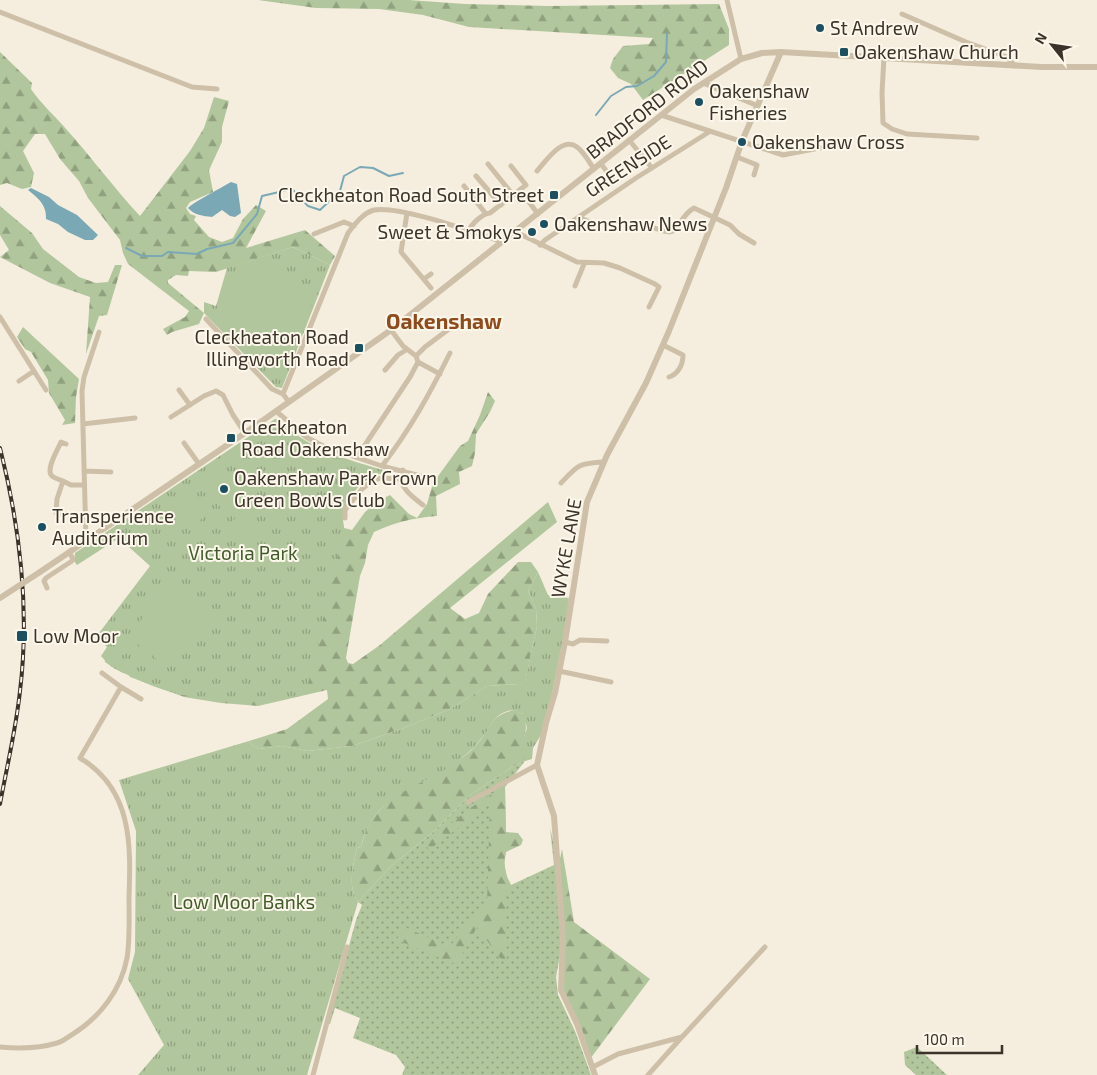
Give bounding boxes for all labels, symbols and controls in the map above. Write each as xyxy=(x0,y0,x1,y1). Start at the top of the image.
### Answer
place label: St Andrew xyxy=(830,16,919,39)
north arrow xyxy=(1027,20,1077,70)
marker: St Andrew xyxy=(814,22,826,34)
text: N xyxy=(1030,30,1050,47)
place label: Oakenshaw Church xyxy=(854,40,1019,63)
marker: Oakenshaw Church xyxy=(838,46,850,58)
street label: BRADFORD ROAD xyxy=(581,54,712,163)
place label: Oakenshaw Fisheries xyxy=(709,79,810,124)
marker: Oakenshaw Fisheries xyxy=(693,96,705,108)
street label: GREENSIDE xyxy=(581,129,675,202)
place label: Oakenshaw Cross xyxy=(752,130,905,153)
marker: Oakenshaw Cross xyxy=(736,136,748,148)
place label: Cleckheaton Road South Street xyxy=(278,183,544,206)
marker: Cleckheaton Road South Street xyxy=(548,189,560,201)
place label: Oakenshaw News xyxy=(554,212,707,235)
marker: Oakenshaw News xyxy=(538,218,550,230)
place label: Sweet & Smokys xyxy=(378,220,522,243)
marker: Sweet & Smokys xyxy=(526,226,538,238)
district label: Oakenshaw xyxy=(386,308,502,333)
place label: Cleckheaton Road Illingworth Road xyxy=(195,325,349,370)
marker: Cleckheaton Road Illingworth Road xyxy=(353,342,365,354)
place label: Cleckheaton Road Oakenshaw xyxy=(241,415,390,460)
marker: Cleckheaton Road Oakenshaw xyxy=(225,432,237,444)
place label: Oakenshaw Park Crown Green Bowls Club xyxy=(234,466,437,511)
marker: Oakenshaw Park Crown Green Bowls Club xyxy=(218,483,230,495)
street label: WYKE LANE xyxy=(545,496,586,599)
place label: Transperience Auditorium xyxy=(52,504,174,549)
marker: Transperience Auditorium xyxy=(36,521,48,533)
park label: Victoria Park xyxy=(188,541,298,564)
place label: Low Moor xyxy=(33,624,119,647)
marker: Low Moor xyxy=(15,629,29,643)
park label: Low Moor Banks xyxy=(173,890,315,913)
scale bar xyxy=(917,1022,1002,1054)
text: 100 m xyxy=(924,1030,965,1048)

